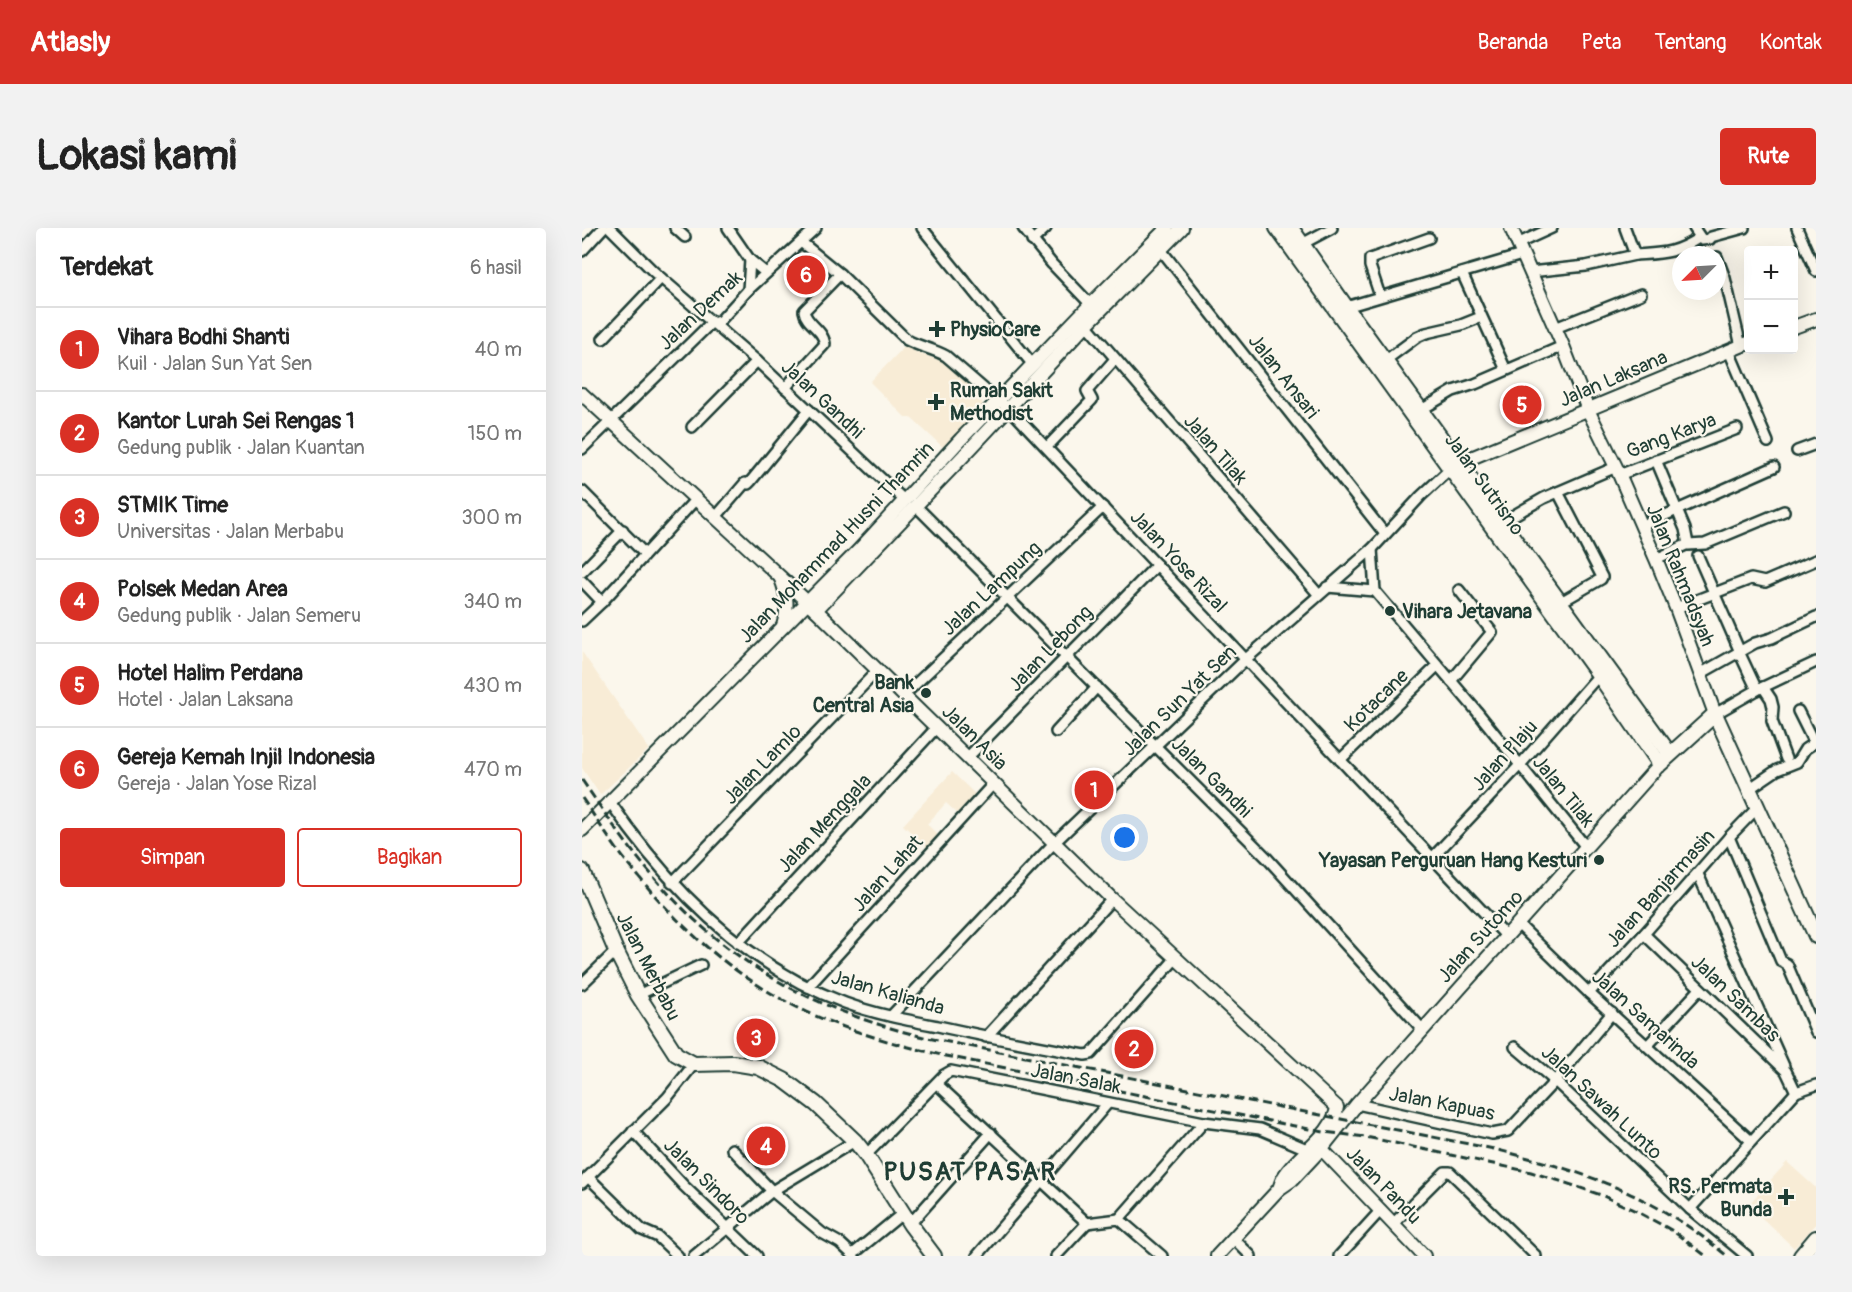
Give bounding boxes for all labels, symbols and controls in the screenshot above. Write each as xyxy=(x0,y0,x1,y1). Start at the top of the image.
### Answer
text: Atlasly xyxy=(30,25,110,60)
text: Beranda xyxy=(1478,29,1548,56)
text: Peta xyxy=(1581,29,1622,56)
text: Tentang xyxy=(1655,29,1727,56)
text: Kontak xyxy=(1760,29,1822,56)
button: Rute xyxy=(1720,128,1816,185)
text: Lokasi kami xyxy=(36,130,236,182)
north arrow xyxy=(1672,246,1726,300)
map controls xyxy=(1744,246,1798,354)
button: + xyxy=(1744,246,1798,300)
text: Terdekat xyxy=(60,251,153,283)
pin: 6 xyxy=(786,252,826,298)
text: 6 hasil xyxy=(470,255,522,280)
street label: Jalan Demak xyxy=(653,265,748,356)
button: − xyxy=(1744,300,1798,354)
place label: PhysioCare xyxy=(950,317,1042,342)
marker: PhysioCare xyxy=(928,320,946,338)
text: Vihara Bodhi Shanti xyxy=(117,323,290,351)
street label: Jalan Ansari xyxy=(1243,329,1324,424)
text: 1 xyxy=(76,337,83,362)
text: 40 m xyxy=(475,337,522,362)
street label: Jalan Laksana xyxy=(1555,344,1671,412)
text: Kuil · Jalan Sun Yat Sen xyxy=(117,351,312,376)
street label: Jalan Gandhi xyxy=(776,355,869,444)
place label: Rumah Sakit Methodist xyxy=(950,378,1054,426)
pin: 5 xyxy=(1502,382,1542,428)
marker: Rumah Sakit Methodist xyxy=(927,393,945,411)
text: Kantor Lurah Sei Rengas 1 xyxy=(117,407,355,435)
street label: Gang Karya xyxy=(1623,407,1720,464)
street label: Jalan Tilak xyxy=(1178,409,1253,490)
text: 2 xyxy=(74,421,85,446)
text: 150 m xyxy=(468,421,522,446)
street label: Jalan Sutrisno xyxy=(1439,428,1530,540)
text: Gedung publik · Jalan Kuantan xyxy=(117,435,365,460)
street label: Jalan Mohammad Husni Thamrin xyxy=(733,436,939,649)
text: STMIK Time xyxy=(117,491,228,519)
street label: Jalan Rahmadsyah xyxy=(1641,500,1720,650)
text: 3 xyxy=(74,505,85,530)
text: 300 m xyxy=(461,505,522,530)
street label: Jalan Yose Rizal xyxy=(1125,505,1233,618)
text: Universitas · Jalan Merbabu xyxy=(117,519,344,544)
street label: Jalan Lampung xyxy=(936,536,1046,641)
text: Polsek Medan Area xyxy=(117,575,288,603)
text: 4 xyxy=(74,589,85,614)
text: 340 m xyxy=(463,589,522,614)
place label: Vihara Jetavana xyxy=(1402,599,1532,624)
street label: Jalan Lebong xyxy=(1003,600,1098,697)
text: Gedung publik · Jalan Semeru xyxy=(117,603,361,628)
marker: Vihara Jetavana xyxy=(1383,604,1397,618)
street label: Jalan Sun Yat Sen xyxy=(1117,639,1242,761)
text: Hotel Halim Perdana xyxy=(117,659,303,687)
street label: Kotacane xyxy=(1339,663,1414,737)
place label: Bank Central Asia xyxy=(813,670,915,718)
text: 5 xyxy=(74,673,85,698)
text: 430 m xyxy=(463,673,522,698)
marker: Bank Central Asia xyxy=(919,686,933,700)
text: Hotel · Jalan Laksana xyxy=(117,687,293,712)
street label: Jalan Asia xyxy=(937,699,1013,775)
street label: Jalan Plaju xyxy=(1466,715,1543,796)
street label: Jalan Lamlo xyxy=(718,719,807,810)
street label: Jalan Gandhi xyxy=(1166,732,1257,823)
text: Gereja Kemah Injil Indonesia xyxy=(117,743,375,771)
street label: Jalan Tilak xyxy=(1527,750,1601,833)
text: 6 xyxy=(74,757,85,782)
text: 470 m xyxy=(464,757,522,782)
street label: Jalan Menggala xyxy=(772,768,877,878)
pin: 1 xyxy=(1074,768,1114,812)
text: Gereja · Jalan Yose Rizal xyxy=(117,771,317,796)
your location xyxy=(1110,823,1139,852)
street label: Jalan Banjarmasin xyxy=(1601,824,1720,953)
button: Simpan xyxy=(60,828,285,887)
button: Bagikan xyxy=(297,828,522,887)
street label: Jalan Lahat xyxy=(846,829,929,917)
place label: Yayasan Perguruan Hang Kesturi xyxy=(1318,848,1587,873)
marker: Yayasan Perguruan Hang Kesturi xyxy=(1592,853,1606,867)
street label: Jalan Sutomo xyxy=(1432,885,1529,988)
street label: Jalan Merbabu xyxy=(611,908,687,1025)
street label: Jalan Sambas xyxy=(1686,950,1786,1047)
street label: Jalan Kalianda xyxy=(828,964,947,1021)
street label: Jalan Samarinda xyxy=(1586,964,1705,1074)
pin: 3 xyxy=(736,1016,776,1060)
pin: 2 xyxy=(1114,1026,1154,1072)
street label: Jalan Sawah Lunto xyxy=(1536,1040,1668,1165)
street label: Jalan Salak xyxy=(1029,1058,1124,1100)
street label: Jalan Kapuas xyxy=(1387,1081,1497,1126)
pin: 4 xyxy=(746,1124,786,1168)
street label: Jalan Sindoro xyxy=(658,1133,755,1230)
street label: Jalan Pandu xyxy=(1341,1141,1427,1229)
district label: PUSAT PASAR xyxy=(883,1156,1057,1188)
place label: RS. Permata Bunda xyxy=(1668,1174,1772,1222)
marker: RS. Permata Bunda xyxy=(1777,1188,1795,1206)

